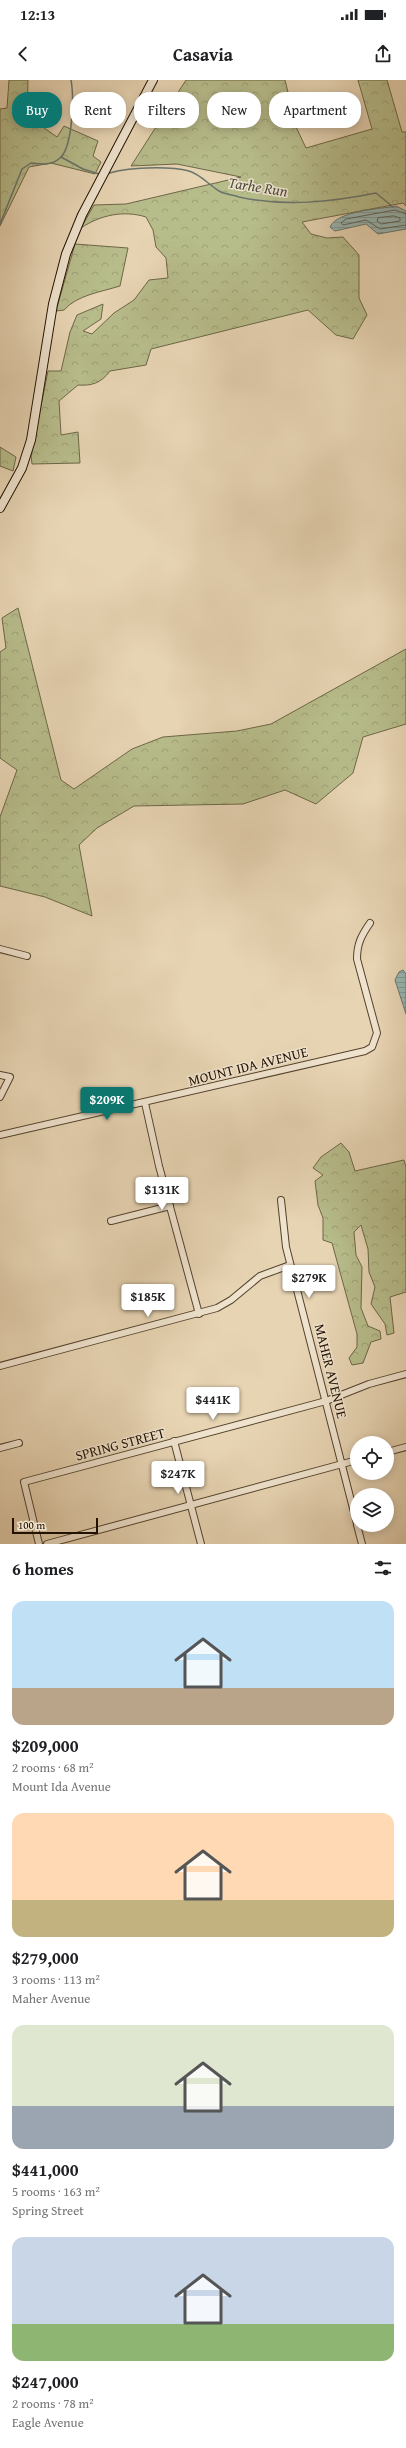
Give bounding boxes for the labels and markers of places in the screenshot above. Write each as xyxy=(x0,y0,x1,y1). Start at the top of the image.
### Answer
pin: $209K xyxy=(79,1087,135,1121)
pin: $131K xyxy=(134,1177,190,1211)
pin: $279K xyxy=(281,1265,337,1299)
pin: $185K xyxy=(120,1284,176,1318)
pin: $441K xyxy=(185,1387,241,1421)
pin: $247K xyxy=(150,1461,206,1495)

